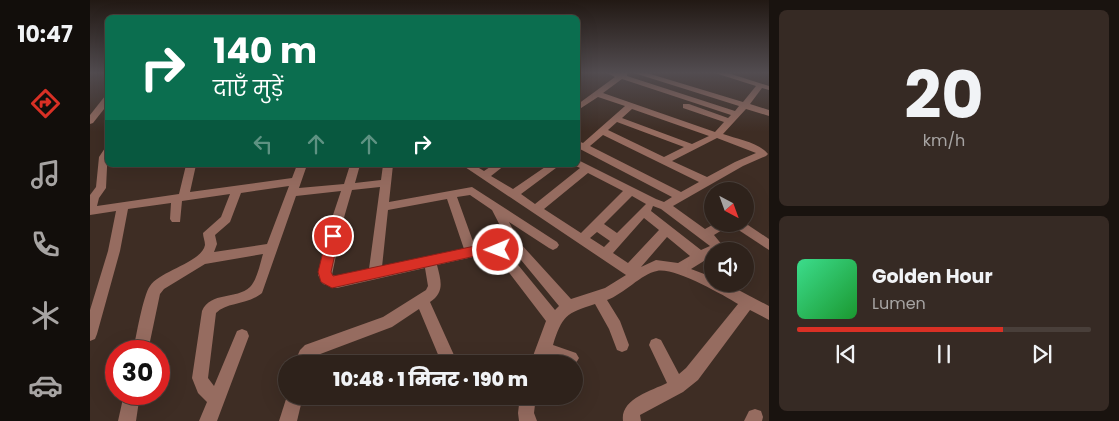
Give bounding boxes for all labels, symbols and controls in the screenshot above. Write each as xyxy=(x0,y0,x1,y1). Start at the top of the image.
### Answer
text: 10:47 xyxy=(17,19,73,50)
text: 140 m xyxy=(213,26,317,75)
icon: right xyxy=(130,35,195,100)
text: 20 xyxy=(904,50,984,141)
text: दाएँ मुड़ें xyxy=(213,73,283,104)
icon: directions xyxy=(28,86,63,121)
text: km/h xyxy=(923,129,965,152)
icon: left xyxy=(249,130,277,158)
icon: ahead xyxy=(302,130,330,158)
icon: ahead xyxy=(355,130,383,158)
icon: right xyxy=(408,130,436,158)
icon: music xyxy=(28,157,63,192)
north arrow xyxy=(704,182,754,232)
map controls xyxy=(704,182,754,292)
pin xyxy=(312,215,354,257)
icon: arrive xyxy=(319,222,347,250)
position arrow xyxy=(471,223,523,275)
icon: phone xyxy=(28,227,63,262)
button: sound xyxy=(704,242,754,292)
text: Golden Hour xyxy=(872,263,993,290)
text: Lumen xyxy=(872,292,926,315)
icon: climate xyxy=(28,298,63,333)
speed limit sign: 30 xyxy=(105,340,170,405)
icon: previous xyxy=(832,340,860,368)
icon: pause xyxy=(930,340,958,368)
icon: next xyxy=(1028,340,1056,368)
text: 10:48 · 1 मिनट · 190 m xyxy=(333,366,528,393)
icon: car xyxy=(28,368,63,403)

